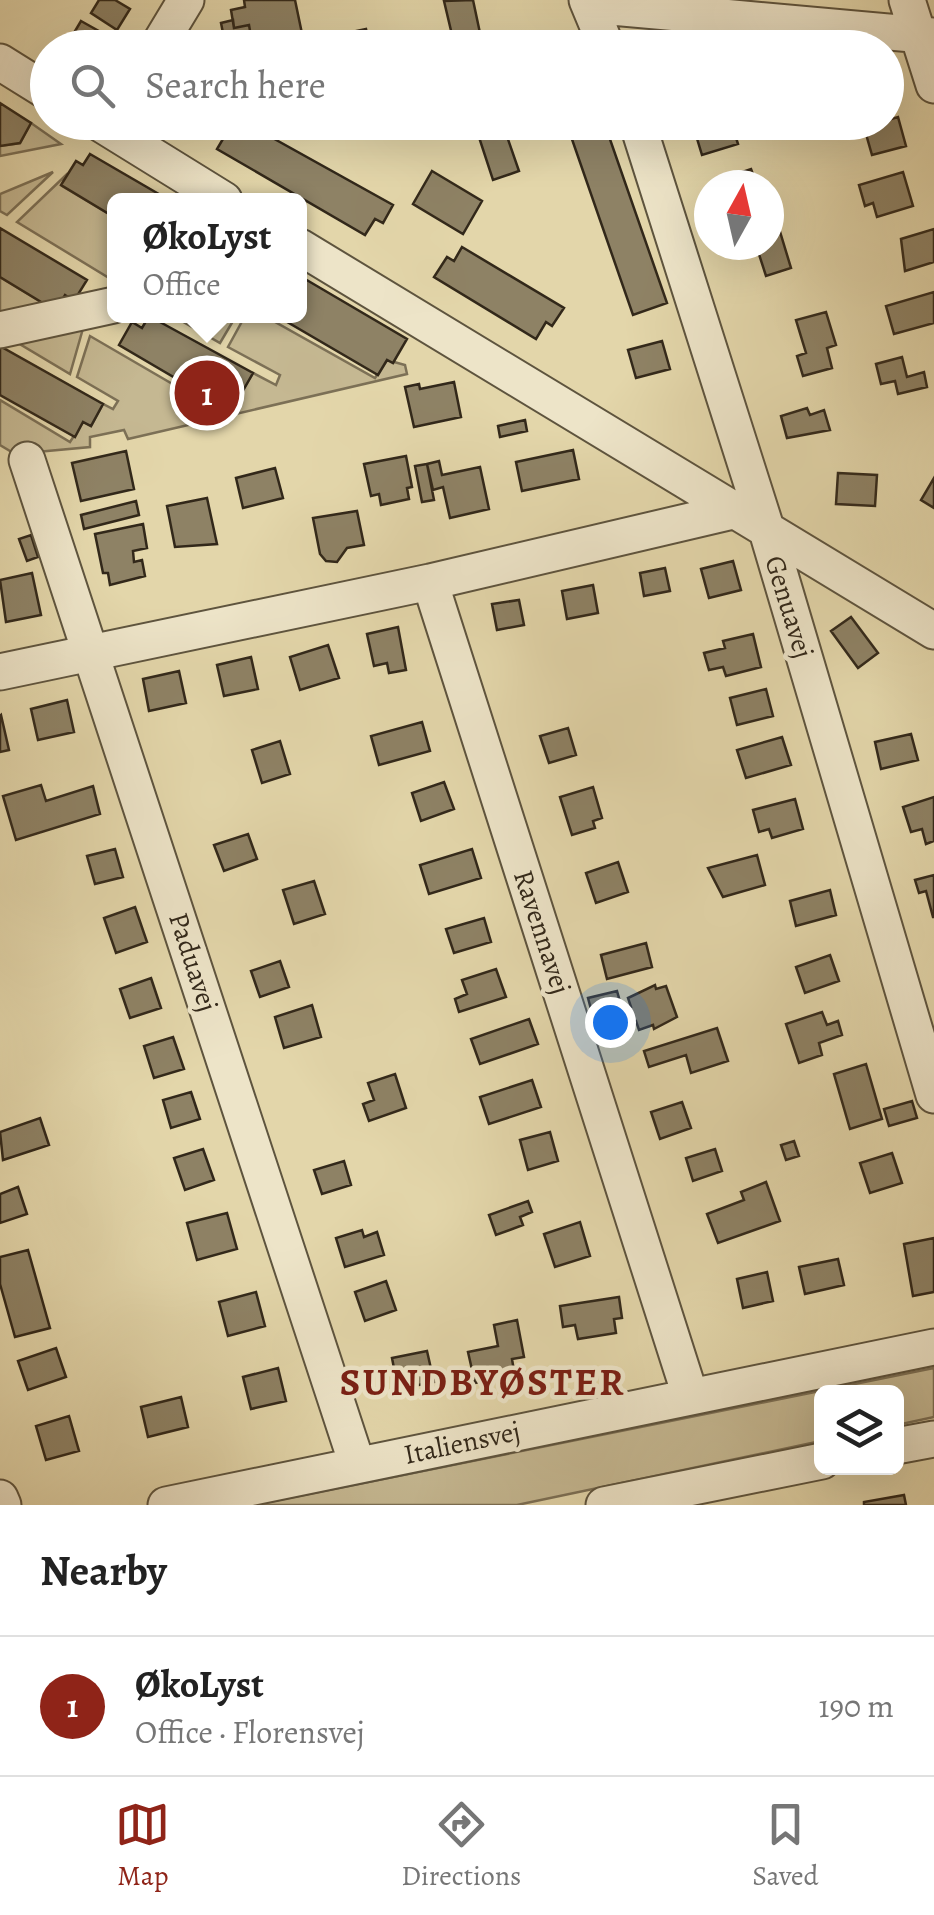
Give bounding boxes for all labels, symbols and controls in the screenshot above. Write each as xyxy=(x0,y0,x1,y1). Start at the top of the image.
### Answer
search box xyxy=(30,30,904,140)
icon: search xyxy=(65,58,120,113)
text: Search here xyxy=(145,59,326,111)
north arrow xyxy=(694,170,784,260)
popup xyxy=(107,193,307,323)
text: ØkoLyst xyxy=(143,210,271,262)
text: Office xyxy=(143,262,221,306)
pin: 1 xyxy=(174,356,240,430)
street label: Genuavej xyxy=(755,551,823,663)
street label: Ravennavej xyxy=(504,865,580,999)
street label: Paduavej xyxy=(159,908,227,1016)
your location xyxy=(585,997,636,1048)
district label: SUNDBYØSTER xyxy=(340,1356,626,1408)
map controls xyxy=(814,1385,904,1475)
button: layers xyxy=(814,1385,904,1475)
street label: Italiensvej xyxy=(400,1412,524,1474)
text: Nearby xyxy=(40,1542,167,1599)
text: ØkoLyst xyxy=(135,1658,264,1710)
text: 1 xyxy=(67,1684,78,1728)
text: 190 m xyxy=(818,1684,894,1728)
text: Office · Florensvej xyxy=(135,1710,365,1754)
tab: Map xyxy=(115,1797,170,1895)
tab: Directions xyxy=(401,1797,521,1895)
tab: Saved xyxy=(752,1797,819,1895)

